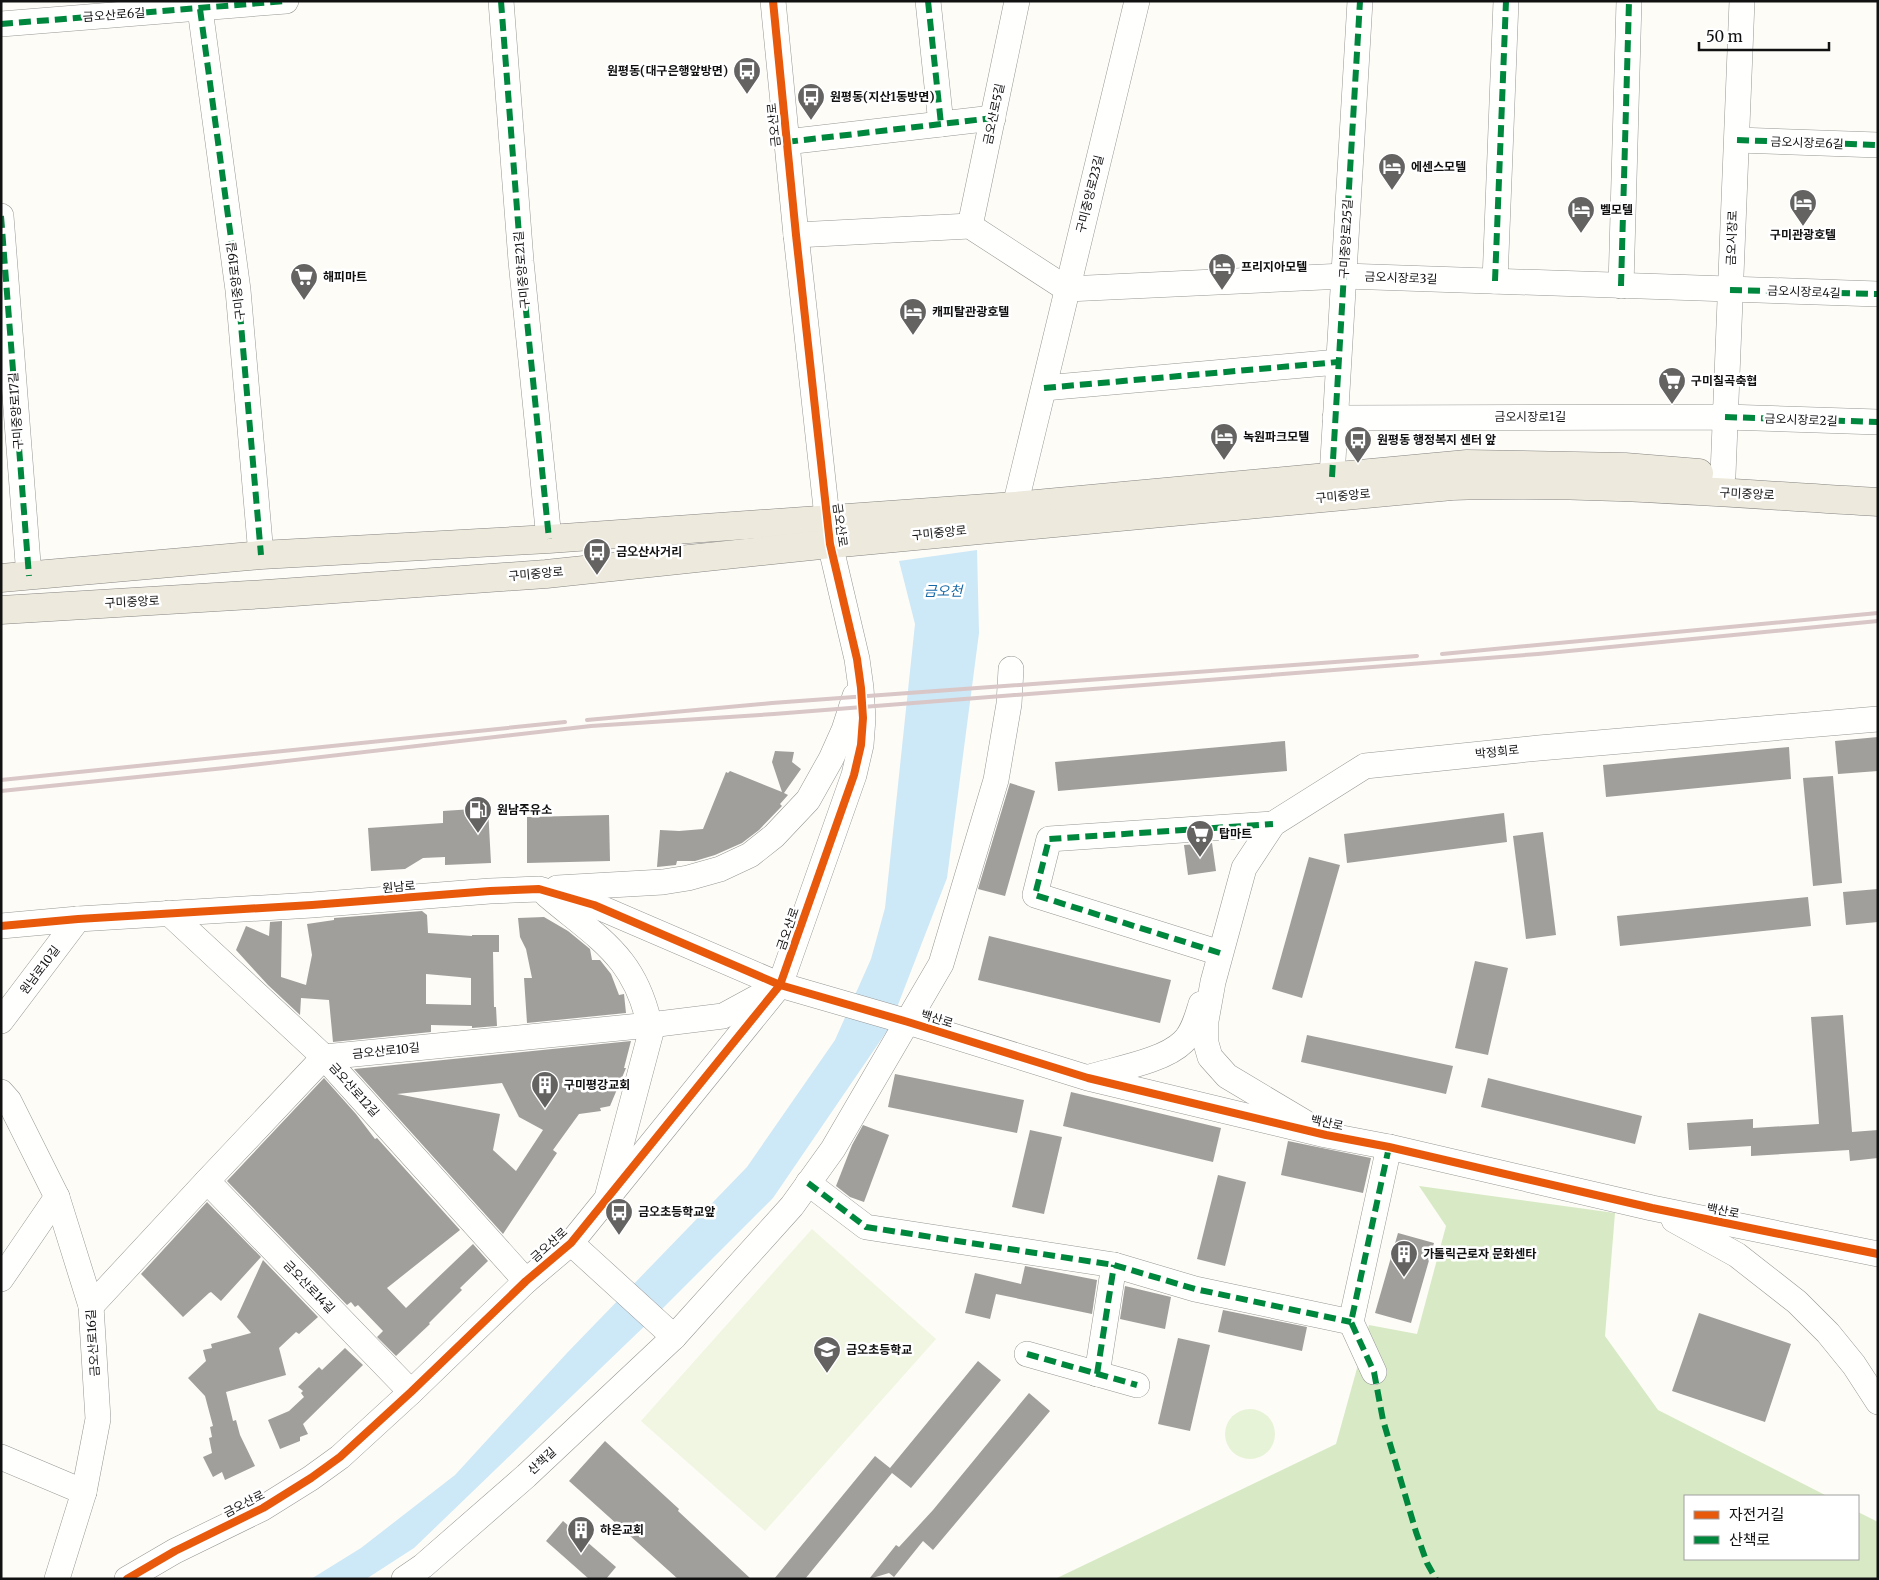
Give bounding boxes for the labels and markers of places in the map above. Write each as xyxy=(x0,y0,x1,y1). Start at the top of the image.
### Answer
bus stop icon: 원평동(대구은행앞방면) xyxy=(732,56,762,95)
place label: 원평동(대구은행앞방면) xyxy=(607,63,728,78)
bus stop icon: 원평동(지산1동방면) xyxy=(796,82,826,121)
place label: 원평동(지산1동방면) xyxy=(830,89,934,104)
hotel icon: 에센스모텔 xyxy=(1377,152,1407,191)
place label: 에센스모텔 xyxy=(1411,159,1466,174)
hotel icon: 구미관광호텔 xyxy=(1788,188,1818,227)
hotel icon: 벨모텔 xyxy=(1566,195,1596,234)
place label: 벨모텔 xyxy=(1600,202,1633,217)
place label: 구미관광호텔 xyxy=(1770,227,1836,242)
hotel icon: 프리지아모텔 xyxy=(1207,252,1237,291)
place label: 프리지아모텔 xyxy=(1241,259,1307,274)
supermarket icon: 해피마트 xyxy=(289,262,319,301)
place label: 해피마트 xyxy=(323,269,367,284)
hotel icon: 캐피탈관광호텔 xyxy=(898,297,928,336)
place label: 캐피탈관광호텔 xyxy=(932,304,1009,319)
supermarket icon: 구미칠곡축협 xyxy=(1657,366,1687,405)
place label: 구미칠곡축협 xyxy=(1691,373,1757,388)
hotel icon: 녹원파크모텔 xyxy=(1209,422,1239,461)
bus stop icon: 원평동 행정복지 센터 앞 xyxy=(1343,425,1373,464)
place label: 녹원파크모텔 xyxy=(1243,429,1309,444)
place label: 원평동 행정복지 센터 앞 xyxy=(1377,432,1496,447)
bus stop icon: 금오산사거리 xyxy=(582,537,612,576)
place label: 금오산사거리 xyxy=(616,544,682,559)
fuel station icon: 원남주유소 xyxy=(463,795,493,834)
place label: 원남주유소 xyxy=(497,802,552,817)
supermarket icon: 탑마트 xyxy=(1185,819,1215,858)
place label: 탑마트 xyxy=(1219,826,1252,841)
building icon: 구미평강교회 xyxy=(530,1070,560,1109)
place label: 구미평강교회 xyxy=(564,1077,630,1092)
bus stop icon: 금오초등학교앞 xyxy=(604,1197,634,1236)
place label: 금오초등학교앞 xyxy=(638,1204,715,1219)
building icon: 가톨릭근로자 문화센타 xyxy=(1389,1239,1419,1278)
place label: 가톨릭근로자 문화센타 xyxy=(1423,1246,1536,1261)
school or university icon: 금오초등학교 xyxy=(812,1335,842,1374)
place label: 금오초등학교 xyxy=(846,1342,912,1357)
building icon: 하은교회 xyxy=(566,1515,596,1554)
place label: 하은교회 xyxy=(600,1522,644,1537)

